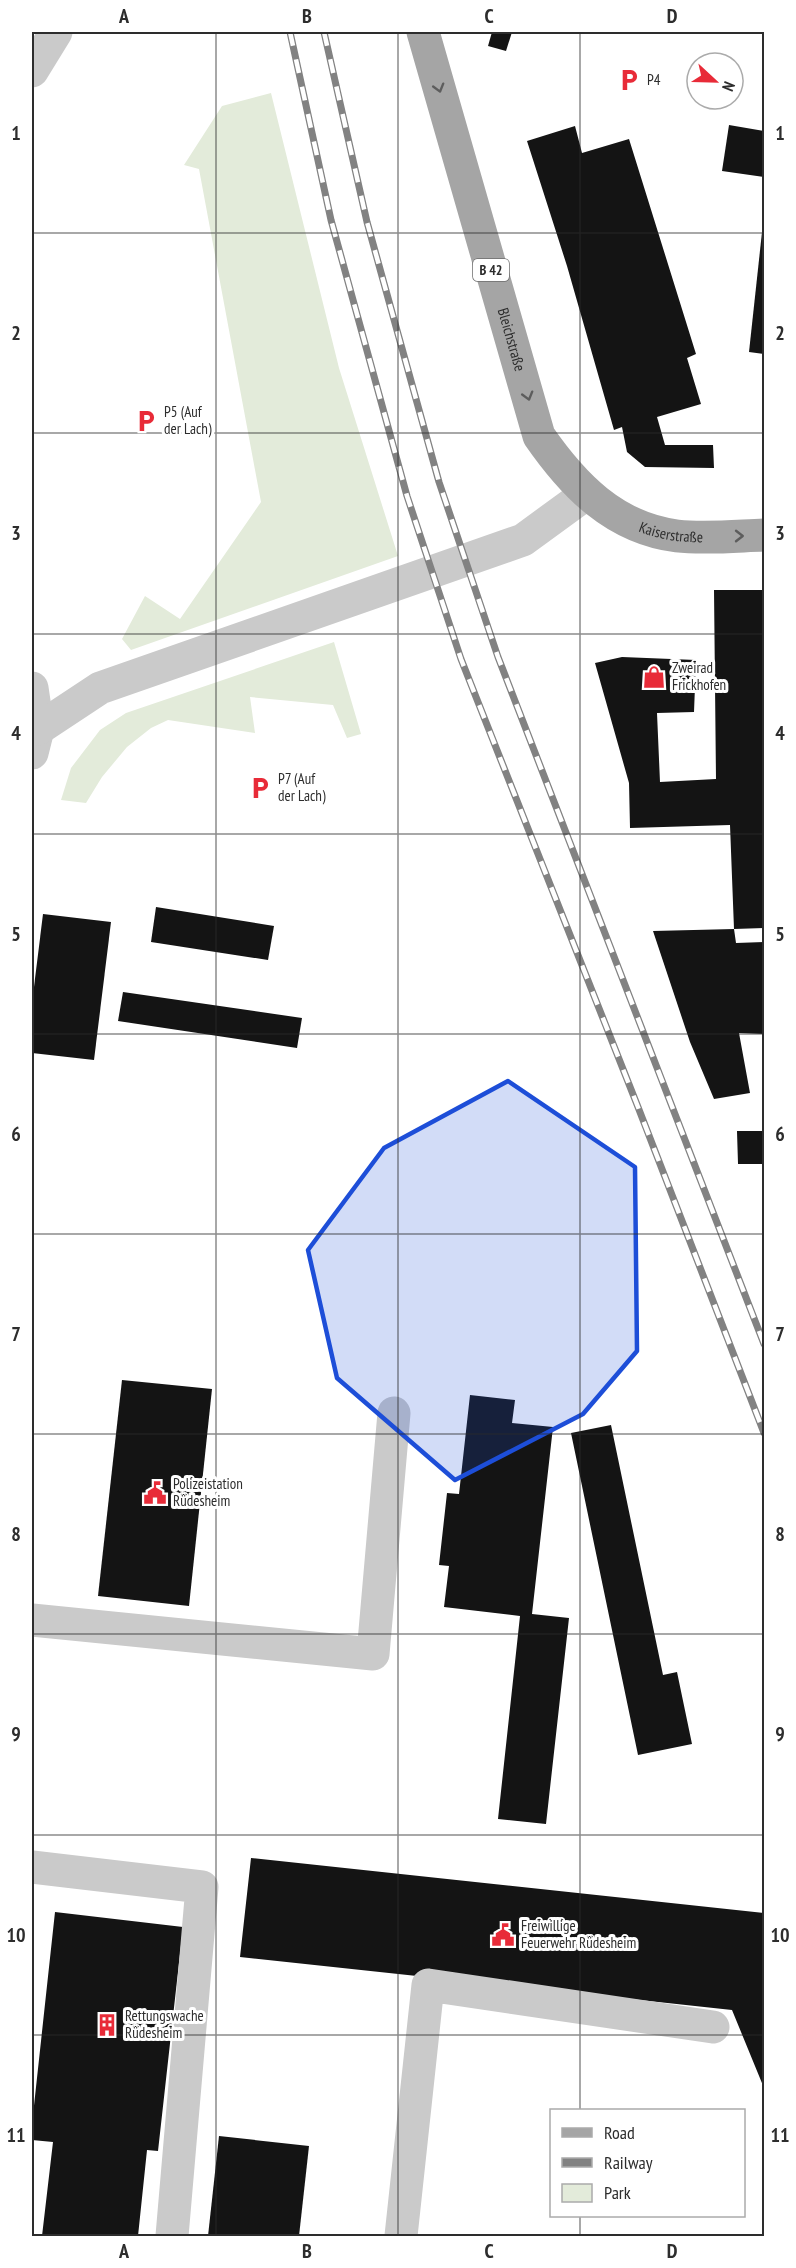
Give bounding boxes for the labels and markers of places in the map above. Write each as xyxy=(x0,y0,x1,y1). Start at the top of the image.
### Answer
parking icon: P4 xyxy=(616,67,642,93)
place label: P4 xyxy=(647,70,661,89)
place label: P5 (Auf der Lach) xyxy=(164,402,212,438)
parking icon: P5 (Auf der Lach) xyxy=(133,408,159,434)
place label: Zweirad Frickhofen xyxy=(672,658,726,694)
shop icon: Zweirad Frickhofen xyxy=(641,664,667,690)
place label: P7 (Auf der Lach) xyxy=(278,769,326,805)
parking icon: P7 (Auf der Lach) xyxy=(247,775,273,801)
place label: Polizeistation Rüdesheim xyxy=(173,1474,243,1510)
public building icon: Polizeistation Rüdesheim xyxy=(142,1480,168,1506)
place label: Freiwillige Feuerwehr Rüdesheim xyxy=(521,1916,636,1952)
public building icon: Freiwillige Feuerwehr Rüdesheim xyxy=(490,1922,516,1948)
place label: Rettungswache Rüdesheim xyxy=(125,2006,204,2042)
building icon: Rettungswache Rüdesheim xyxy=(94,2012,120,2038)

